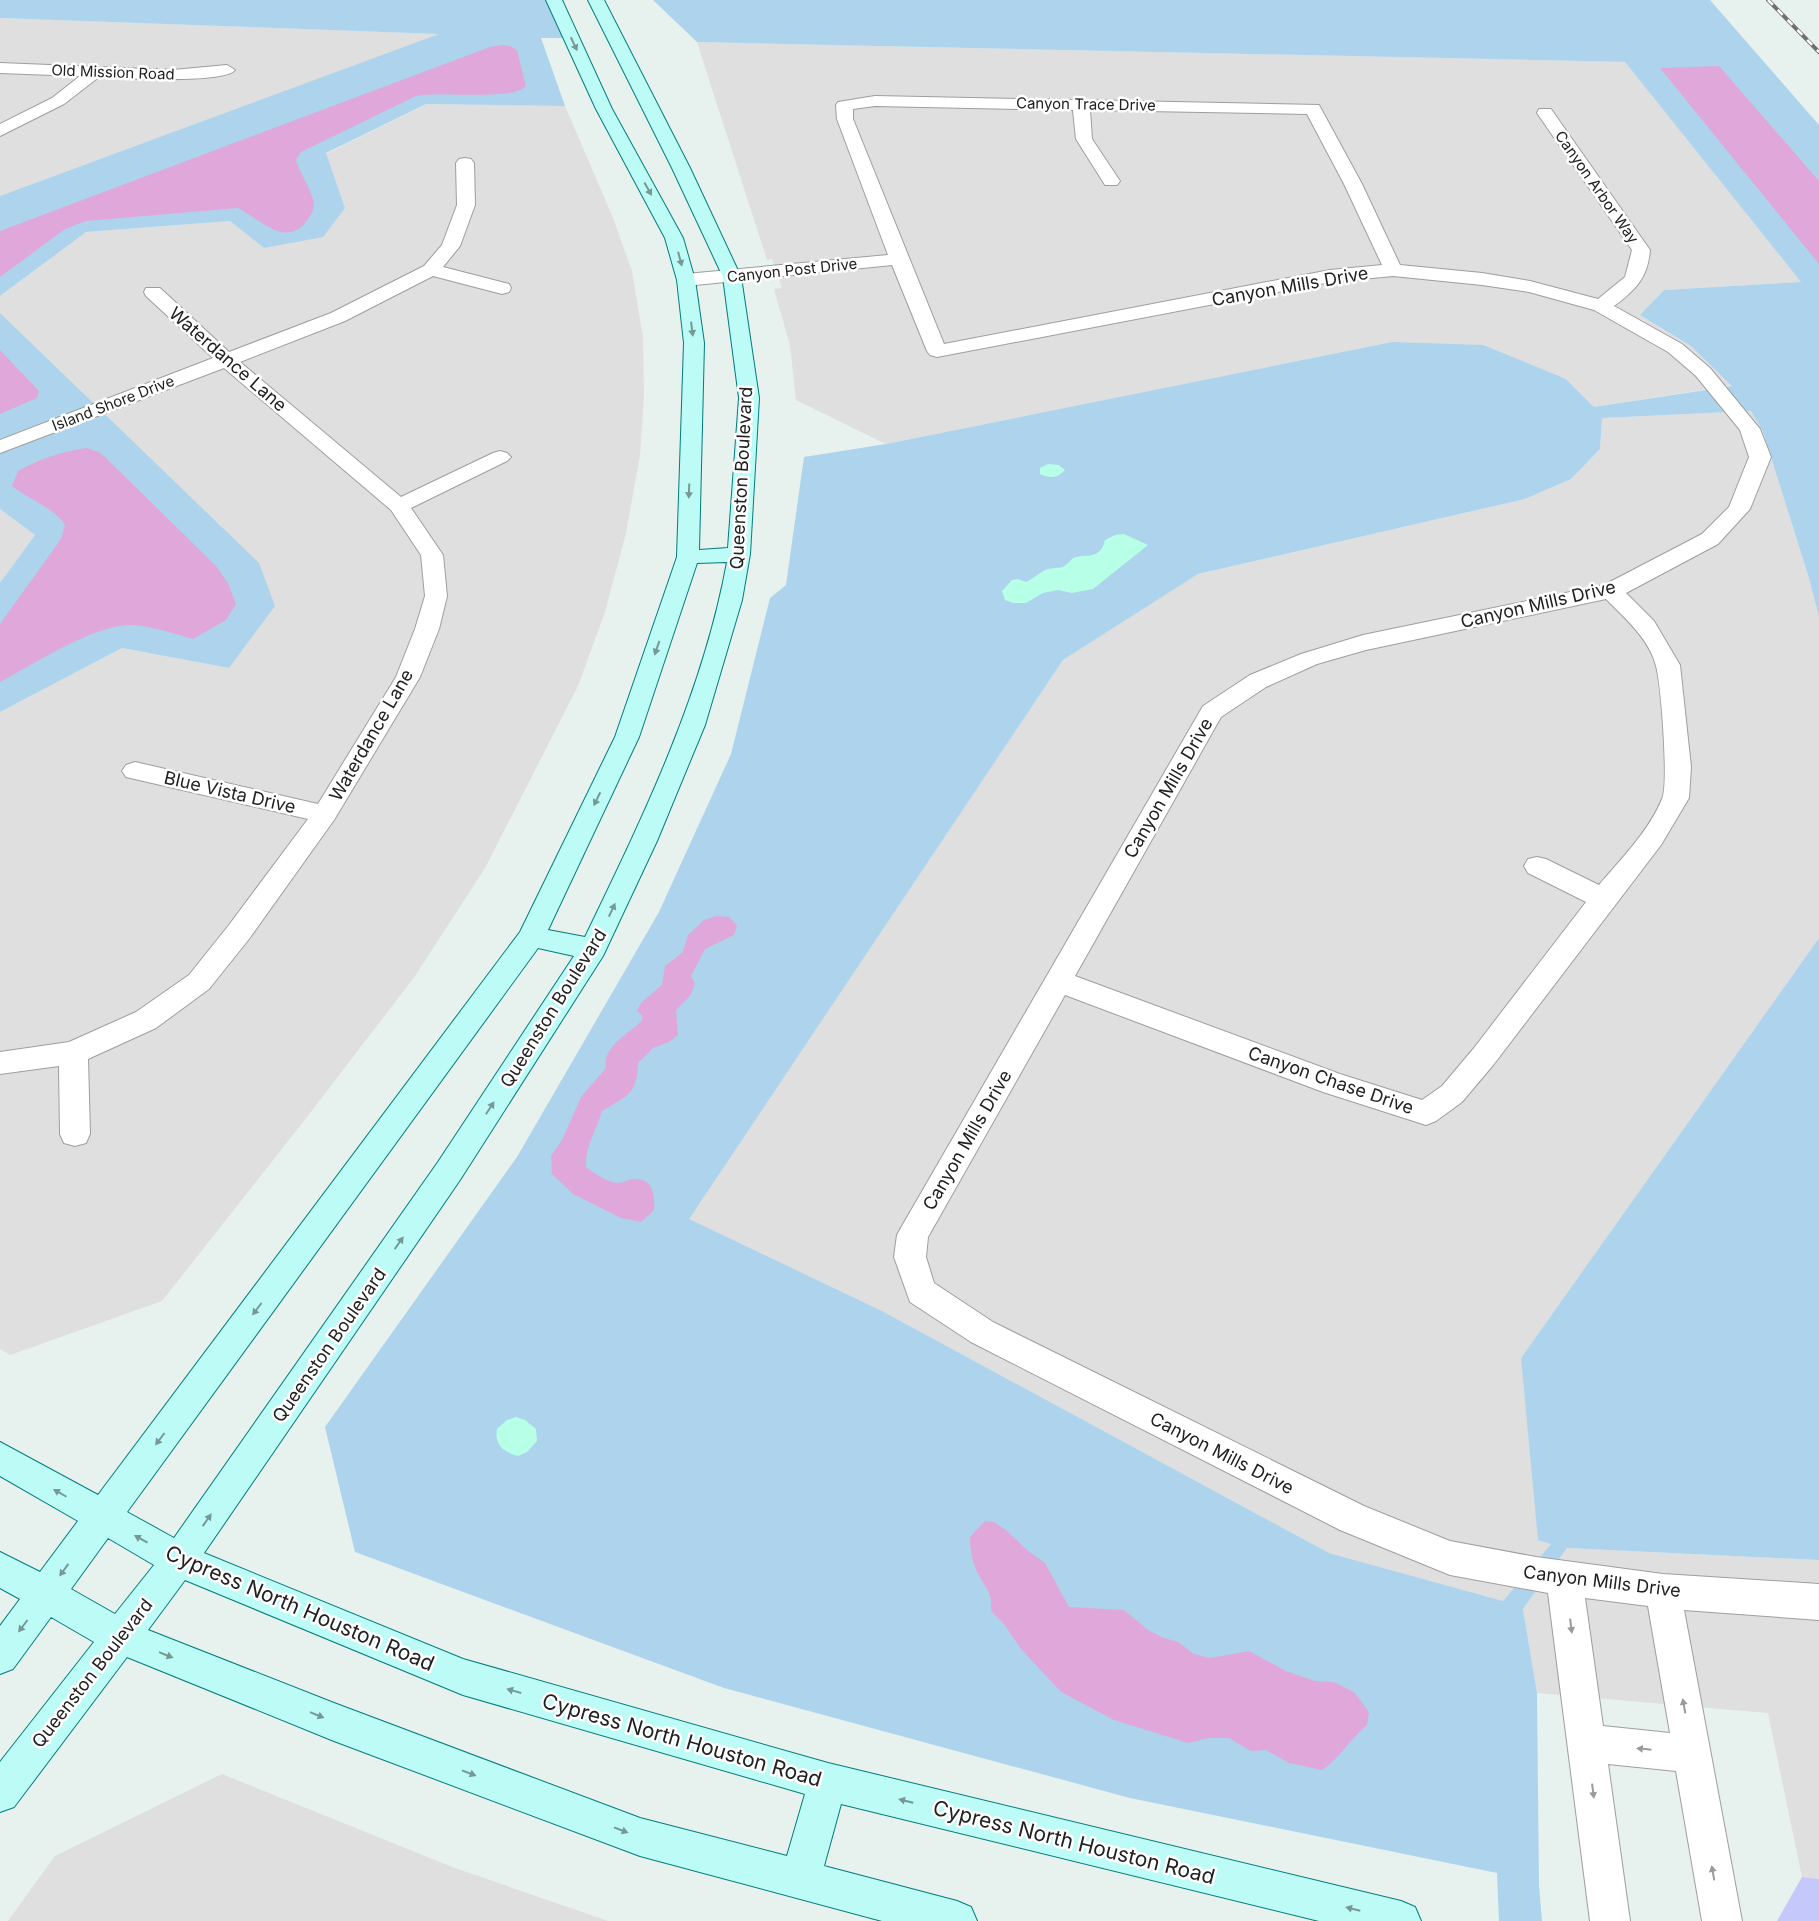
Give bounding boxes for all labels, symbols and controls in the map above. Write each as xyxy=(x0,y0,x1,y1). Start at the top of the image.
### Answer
one-way arrow xyxy=(571,37,579,51)
street label: Old Mission Road xyxy=(51,60,175,84)
street label: Canyon Trace Drive xyxy=(1016,93,1156,115)
street label: Canyon Arbor Way xyxy=(1551,127,1643,247)
one-way arrow xyxy=(644,182,652,196)
one-way arrow xyxy=(676,251,684,266)
street label: Canyon Post Drive xyxy=(726,254,858,286)
street label: Canyon Mills Drive xyxy=(1210,262,1370,310)
street label: Waterdance Lane xyxy=(165,302,291,416)
one-way arrow xyxy=(688,321,696,337)
street label: Island Shore Drive xyxy=(49,371,177,435)
street label: Queenston Boulevard xyxy=(726,386,756,570)
one-way arrow xyxy=(685,483,693,499)
street label: Canyon Mills Drive xyxy=(1458,576,1618,632)
one-way arrow xyxy=(652,641,660,656)
street label: Waterdance Lane xyxy=(325,665,417,805)
street label: Canyon Mills Drive xyxy=(1119,714,1217,862)
street label: Blue Vista Drive xyxy=(162,767,298,817)
one-way arrow xyxy=(593,792,601,806)
one-way arrow xyxy=(608,903,616,917)
street label: Queenston Boulevard xyxy=(496,925,610,1091)
street label: Canyon Chase Drive xyxy=(1246,1042,1416,1118)
street label: Canyon Mills Drive xyxy=(918,1066,1016,1214)
one-way arrow xyxy=(485,1101,495,1115)
one-way arrow xyxy=(394,1236,404,1250)
street label: Queenston Boulevard xyxy=(268,1264,390,1426)
one-way arrow xyxy=(252,1302,262,1315)
street label: Canyon Mills Drive xyxy=(1147,1408,1297,1498)
one-way arrow xyxy=(155,1432,165,1446)
one-way arrow xyxy=(54,1488,67,1497)
one-way arrow xyxy=(202,1513,212,1527)
one-way arrow xyxy=(134,1534,147,1543)
street label: Cypress North Houston Road xyxy=(162,1540,438,1676)
street label: Canyon Mills Drive xyxy=(1522,1561,1682,1601)
one-way arrow xyxy=(59,1563,69,1577)
street label: Queenston Boulevard xyxy=(27,1594,157,1752)
one-way arrow xyxy=(18,1619,28,1633)
one-way arrow xyxy=(1567,1619,1575,1635)
one-way arrow xyxy=(159,1651,174,1659)
one-way arrow xyxy=(507,1687,522,1695)
street label: Cypress North Houston Road xyxy=(539,1688,825,1792)
one-way arrow xyxy=(1679,1698,1687,1714)
one-way arrow xyxy=(310,1712,324,1720)
one-way arrow xyxy=(1636,1745,1652,1753)
one-way arrow xyxy=(462,1769,477,1777)
one-way arrow xyxy=(1589,1783,1597,1799)
street label: Cypress North Houston Road xyxy=(930,1795,1218,1889)
one-way arrow xyxy=(899,1797,914,1805)
one-way arrow xyxy=(614,1826,629,1834)
one-way arrow xyxy=(1709,1865,1717,1881)
one-way arrow xyxy=(1346,1905,1361,1913)

